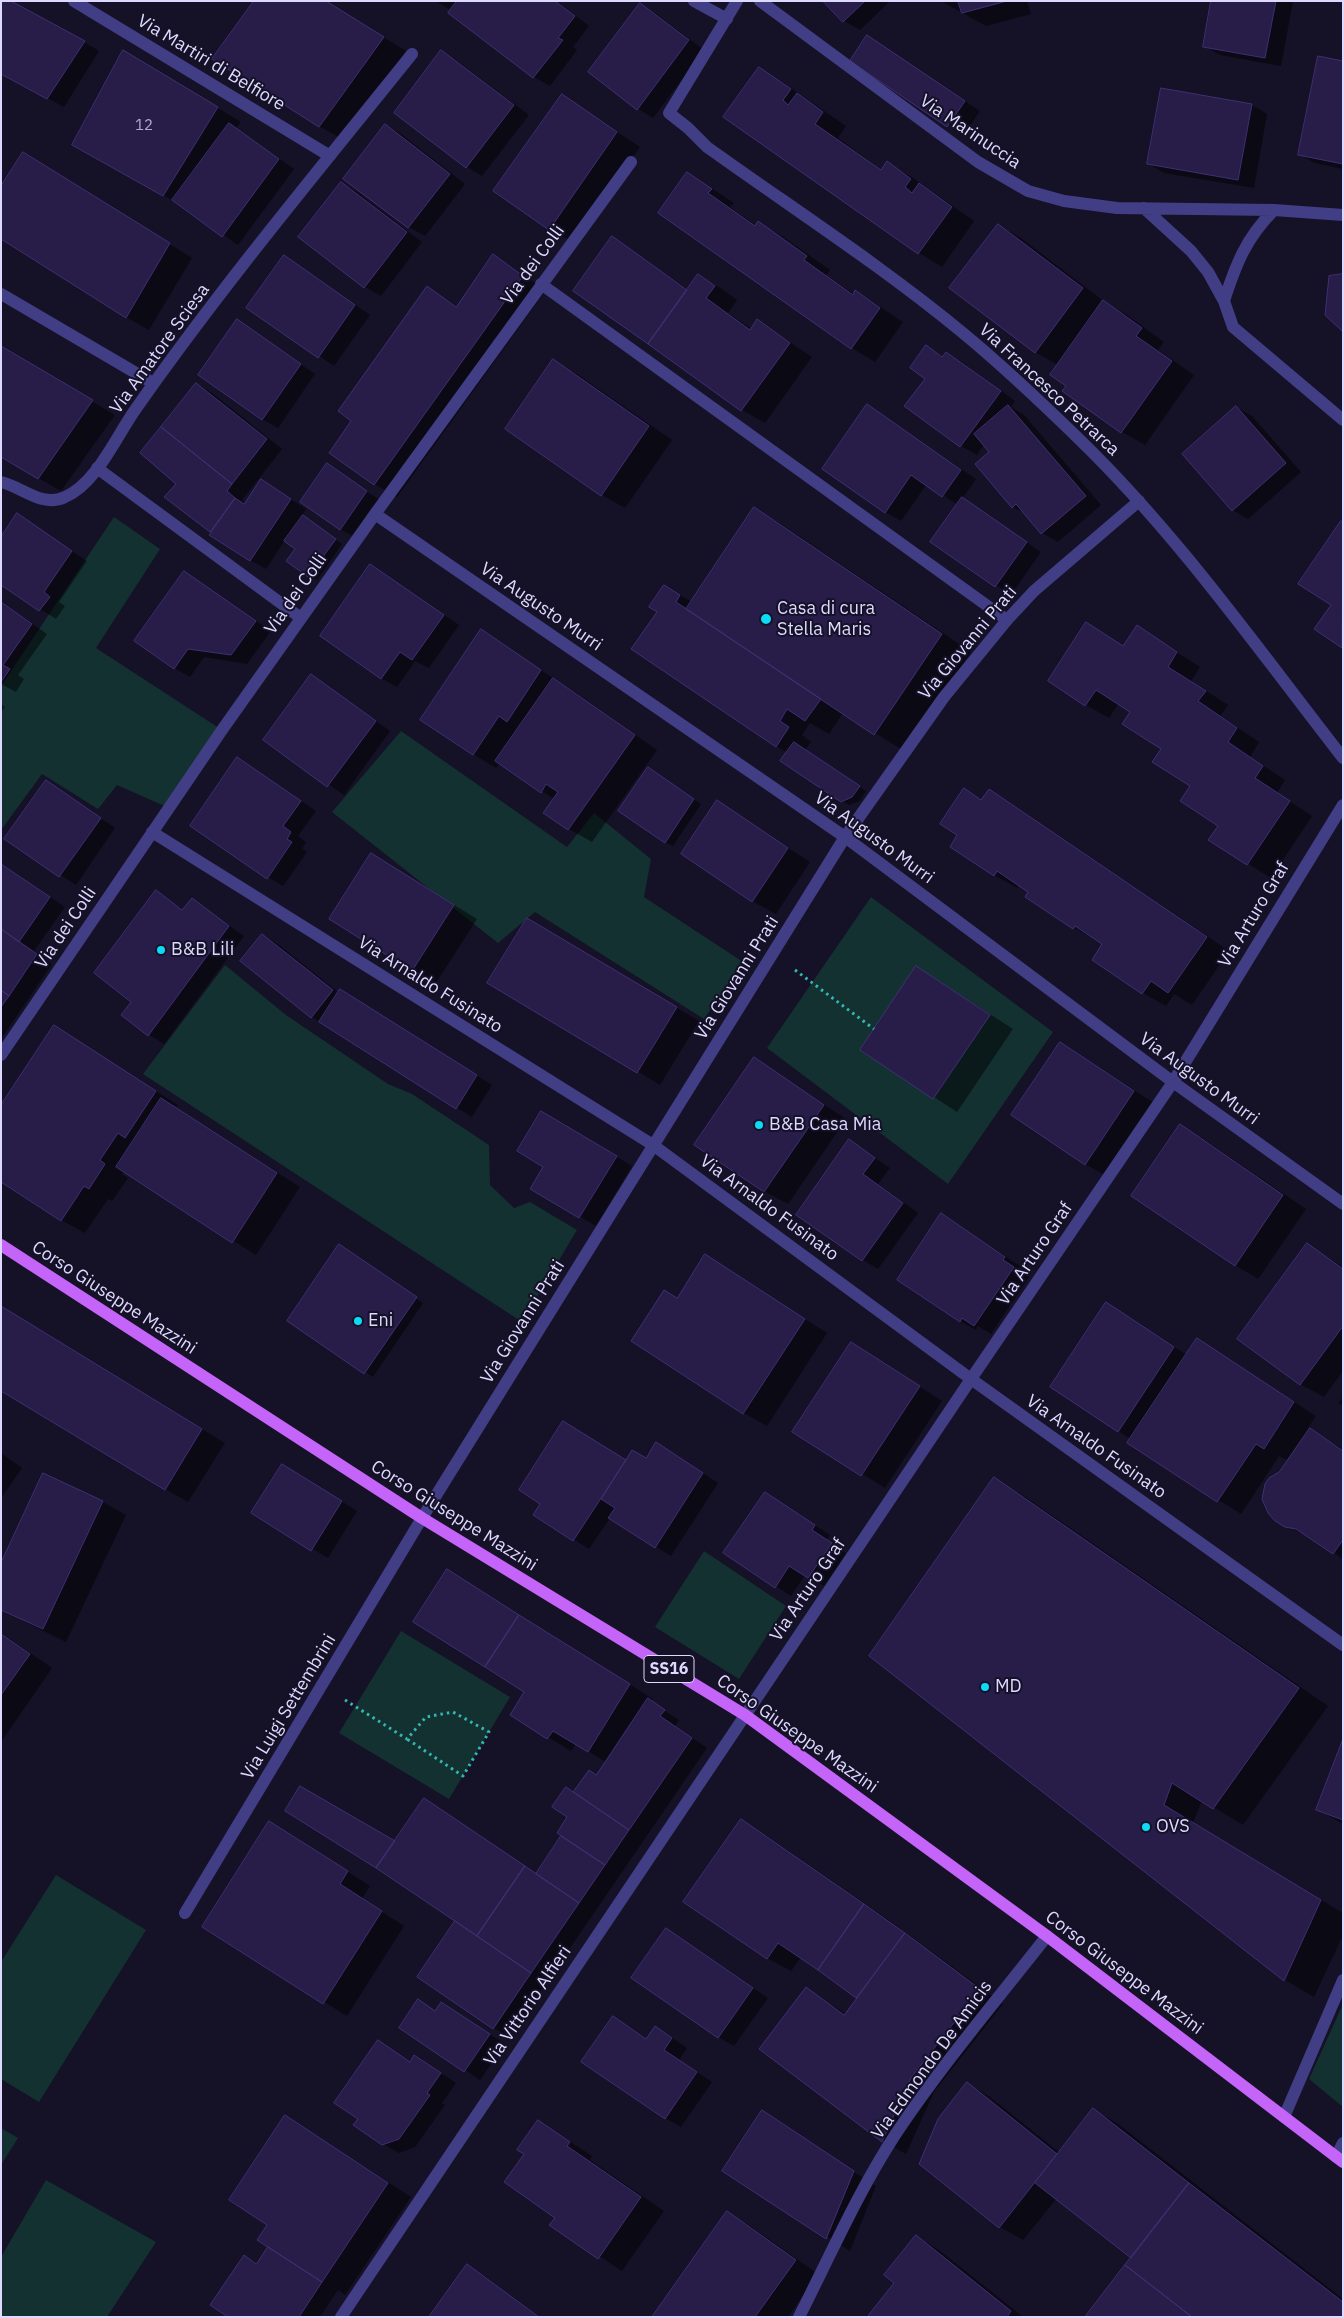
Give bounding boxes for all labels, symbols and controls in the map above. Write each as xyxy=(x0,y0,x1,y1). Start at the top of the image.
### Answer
street label: Via Martiri di Belfiore xyxy=(133,10,289,116)
street label: Via Marinuccia xyxy=(915,90,1025,174)
house number: 12 xyxy=(135,117,153,135)
street label: Via dei Colli xyxy=(497,221,569,309)
street label: Via Amatore Sciesa xyxy=(106,280,214,418)
street label: Via Francesco Petrarca xyxy=(974,319,1124,461)
street label: Via dei Colli xyxy=(260,549,332,639)
street label: Via Augusto Murri xyxy=(476,558,606,656)
street label: Via Giovanni Prati xyxy=(914,582,1022,704)
place label: Casa di cura Stella Maris xyxy=(777,598,875,640)
marker: Casa di cura Stella Maris xyxy=(759,612,773,626)
street label: Via Augusto Murri xyxy=(810,787,938,889)
street label: Via Arturo Graf xyxy=(1214,858,1294,972)
street label: Via dei Colli xyxy=(31,883,101,973)
street label: Via Giovanni Prati xyxy=(690,912,784,1044)
street label: Via Arnaldo Fusinato xyxy=(354,932,506,1038)
place label: B&B Lili xyxy=(171,939,234,961)
marker: B&B Lili xyxy=(155,944,167,956)
street label: Via Augusto Murri xyxy=(1135,1028,1263,1130)
place label: B&B Casa Mia xyxy=(769,1114,881,1136)
marker: B&B Casa Mia xyxy=(753,1119,765,1131)
street label: Via Arnaldo Fusinato xyxy=(695,1150,843,1266)
street label: Via Arturo Graf xyxy=(993,1198,1077,1310)
street label: Corso Giuseppe Mazzini xyxy=(28,1237,200,1359)
street label: Via Giovanni Prati xyxy=(476,1256,570,1388)
place label: Eni xyxy=(368,1310,393,1332)
marker: Eni xyxy=(352,1315,364,1327)
street label: Via Arnaldo Fusinato xyxy=(1022,1390,1170,1504)
street label: Corso Giuseppe Mazzini xyxy=(367,1456,541,1576)
street label: Via Arturo Graf xyxy=(766,1534,850,1646)
street label: Via Luigi Settembrini xyxy=(237,1630,341,1784)
road number: SS16 xyxy=(644,1656,694,1682)
street label: Corso Giuseppe Mazzini xyxy=(712,1670,882,1798)
place label: MD xyxy=(995,1676,1022,1698)
marker: MD xyxy=(979,1681,991,1693)
place label: OVS xyxy=(1156,1816,1190,1838)
marker: OVS xyxy=(1140,1821,1152,1833)
street label: Corso Giuseppe Mazzini xyxy=(1041,1907,1207,2039)
street label: Via Vittorio Alfieri xyxy=(480,1942,576,2070)
street label: Via Edmondo De Amicis xyxy=(867,1976,997,2144)

